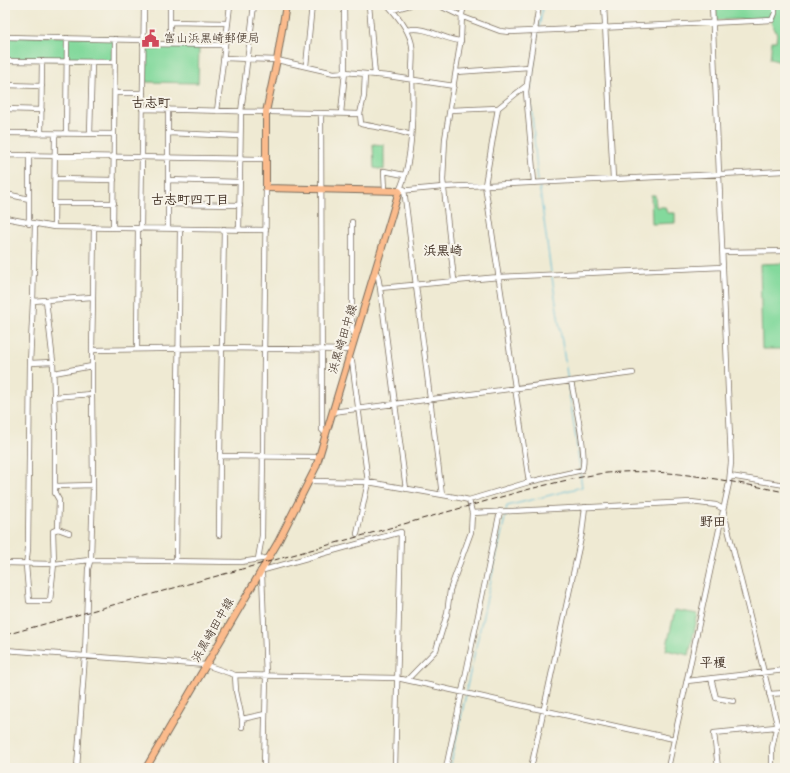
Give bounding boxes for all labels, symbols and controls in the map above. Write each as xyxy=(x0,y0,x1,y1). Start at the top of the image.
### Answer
public building icon: 富山浜黒崎郵便局 xyxy=(141,28,161,48)
place label: 富山浜黒崎郵便局 xyxy=(164,30,260,47)
district label: 古志町 xyxy=(131,94,171,112)
district label: 古志町四丁目 xyxy=(151,191,229,209)
district label: 浜黒崎 xyxy=(423,242,463,260)
street label: 浜黒崎田中線 xyxy=(324,302,362,376)
district label: 野田 xyxy=(700,513,726,531)
street label: 浜黒崎田中線 xyxy=(188,595,238,665)
district label: 平榎 xyxy=(700,654,727,672)

